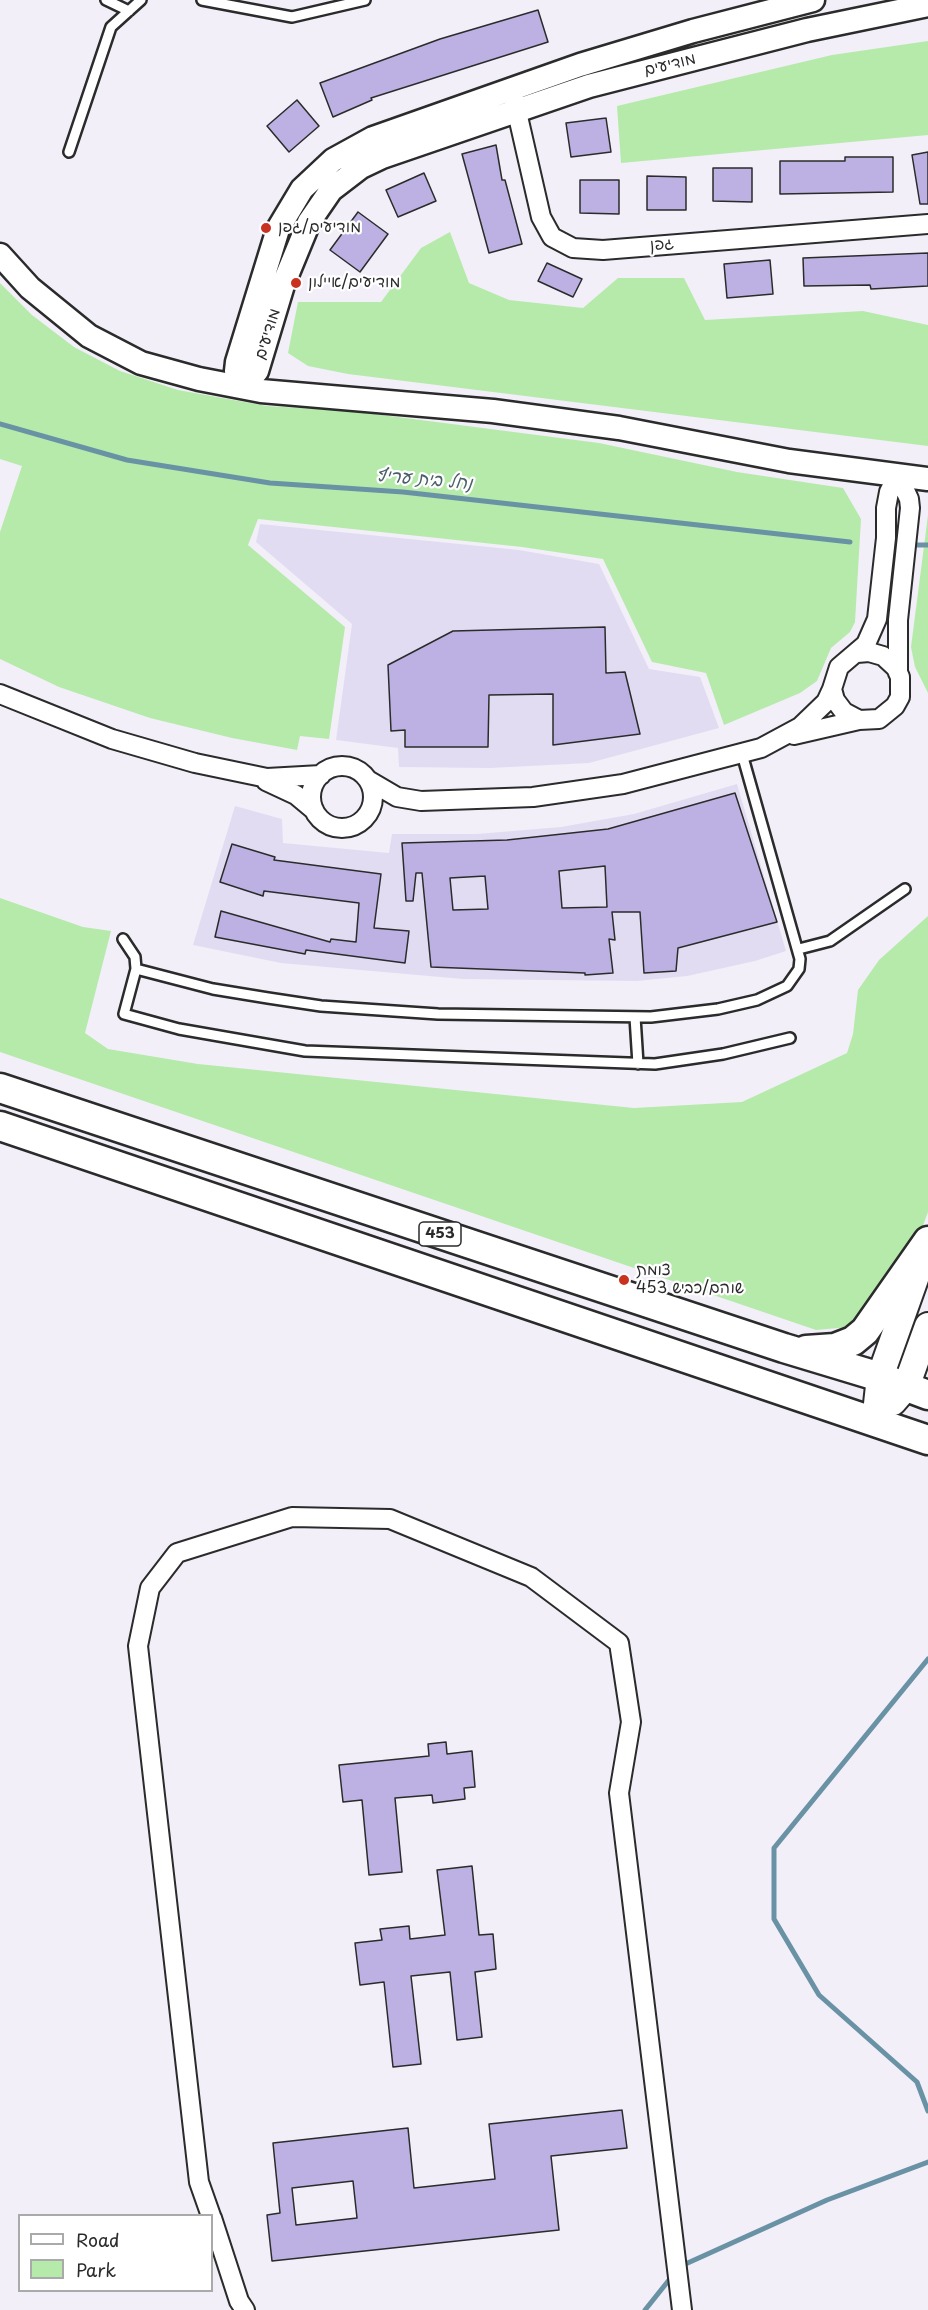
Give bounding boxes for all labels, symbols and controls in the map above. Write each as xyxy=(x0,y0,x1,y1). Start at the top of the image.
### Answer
street label: מודיעים xyxy=(642,49,698,81)
place label: מודיעים/גפן xyxy=(278,218,361,238)
marker: מודיעים/גפן xyxy=(259,221,273,235)
street label: גפן xyxy=(649,234,675,256)
place label: מודיעים/איילון xyxy=(308,273,400,293)
marker: מודיעים/איילון xyxy=(289,276,303,290)
street label: מודיעים xyxy=(251,306,285,362)
water label: נחל בית עריף xyxy=(375,465,473,495)
road number: 453 xyxy=(419,1222,461,1246)
place label: צומת שוהם/כביש 453 xyxy=(636,1261,744,1299)
marker: צומת שוהם/כביש 453 xyxy=(617,1273,631,1287)
legend xyxy=(18,2214,213,2292)
text: Road xyxy=(76,2226,120,2253)
text: Park xyxy=(76,2256,116,2283)

